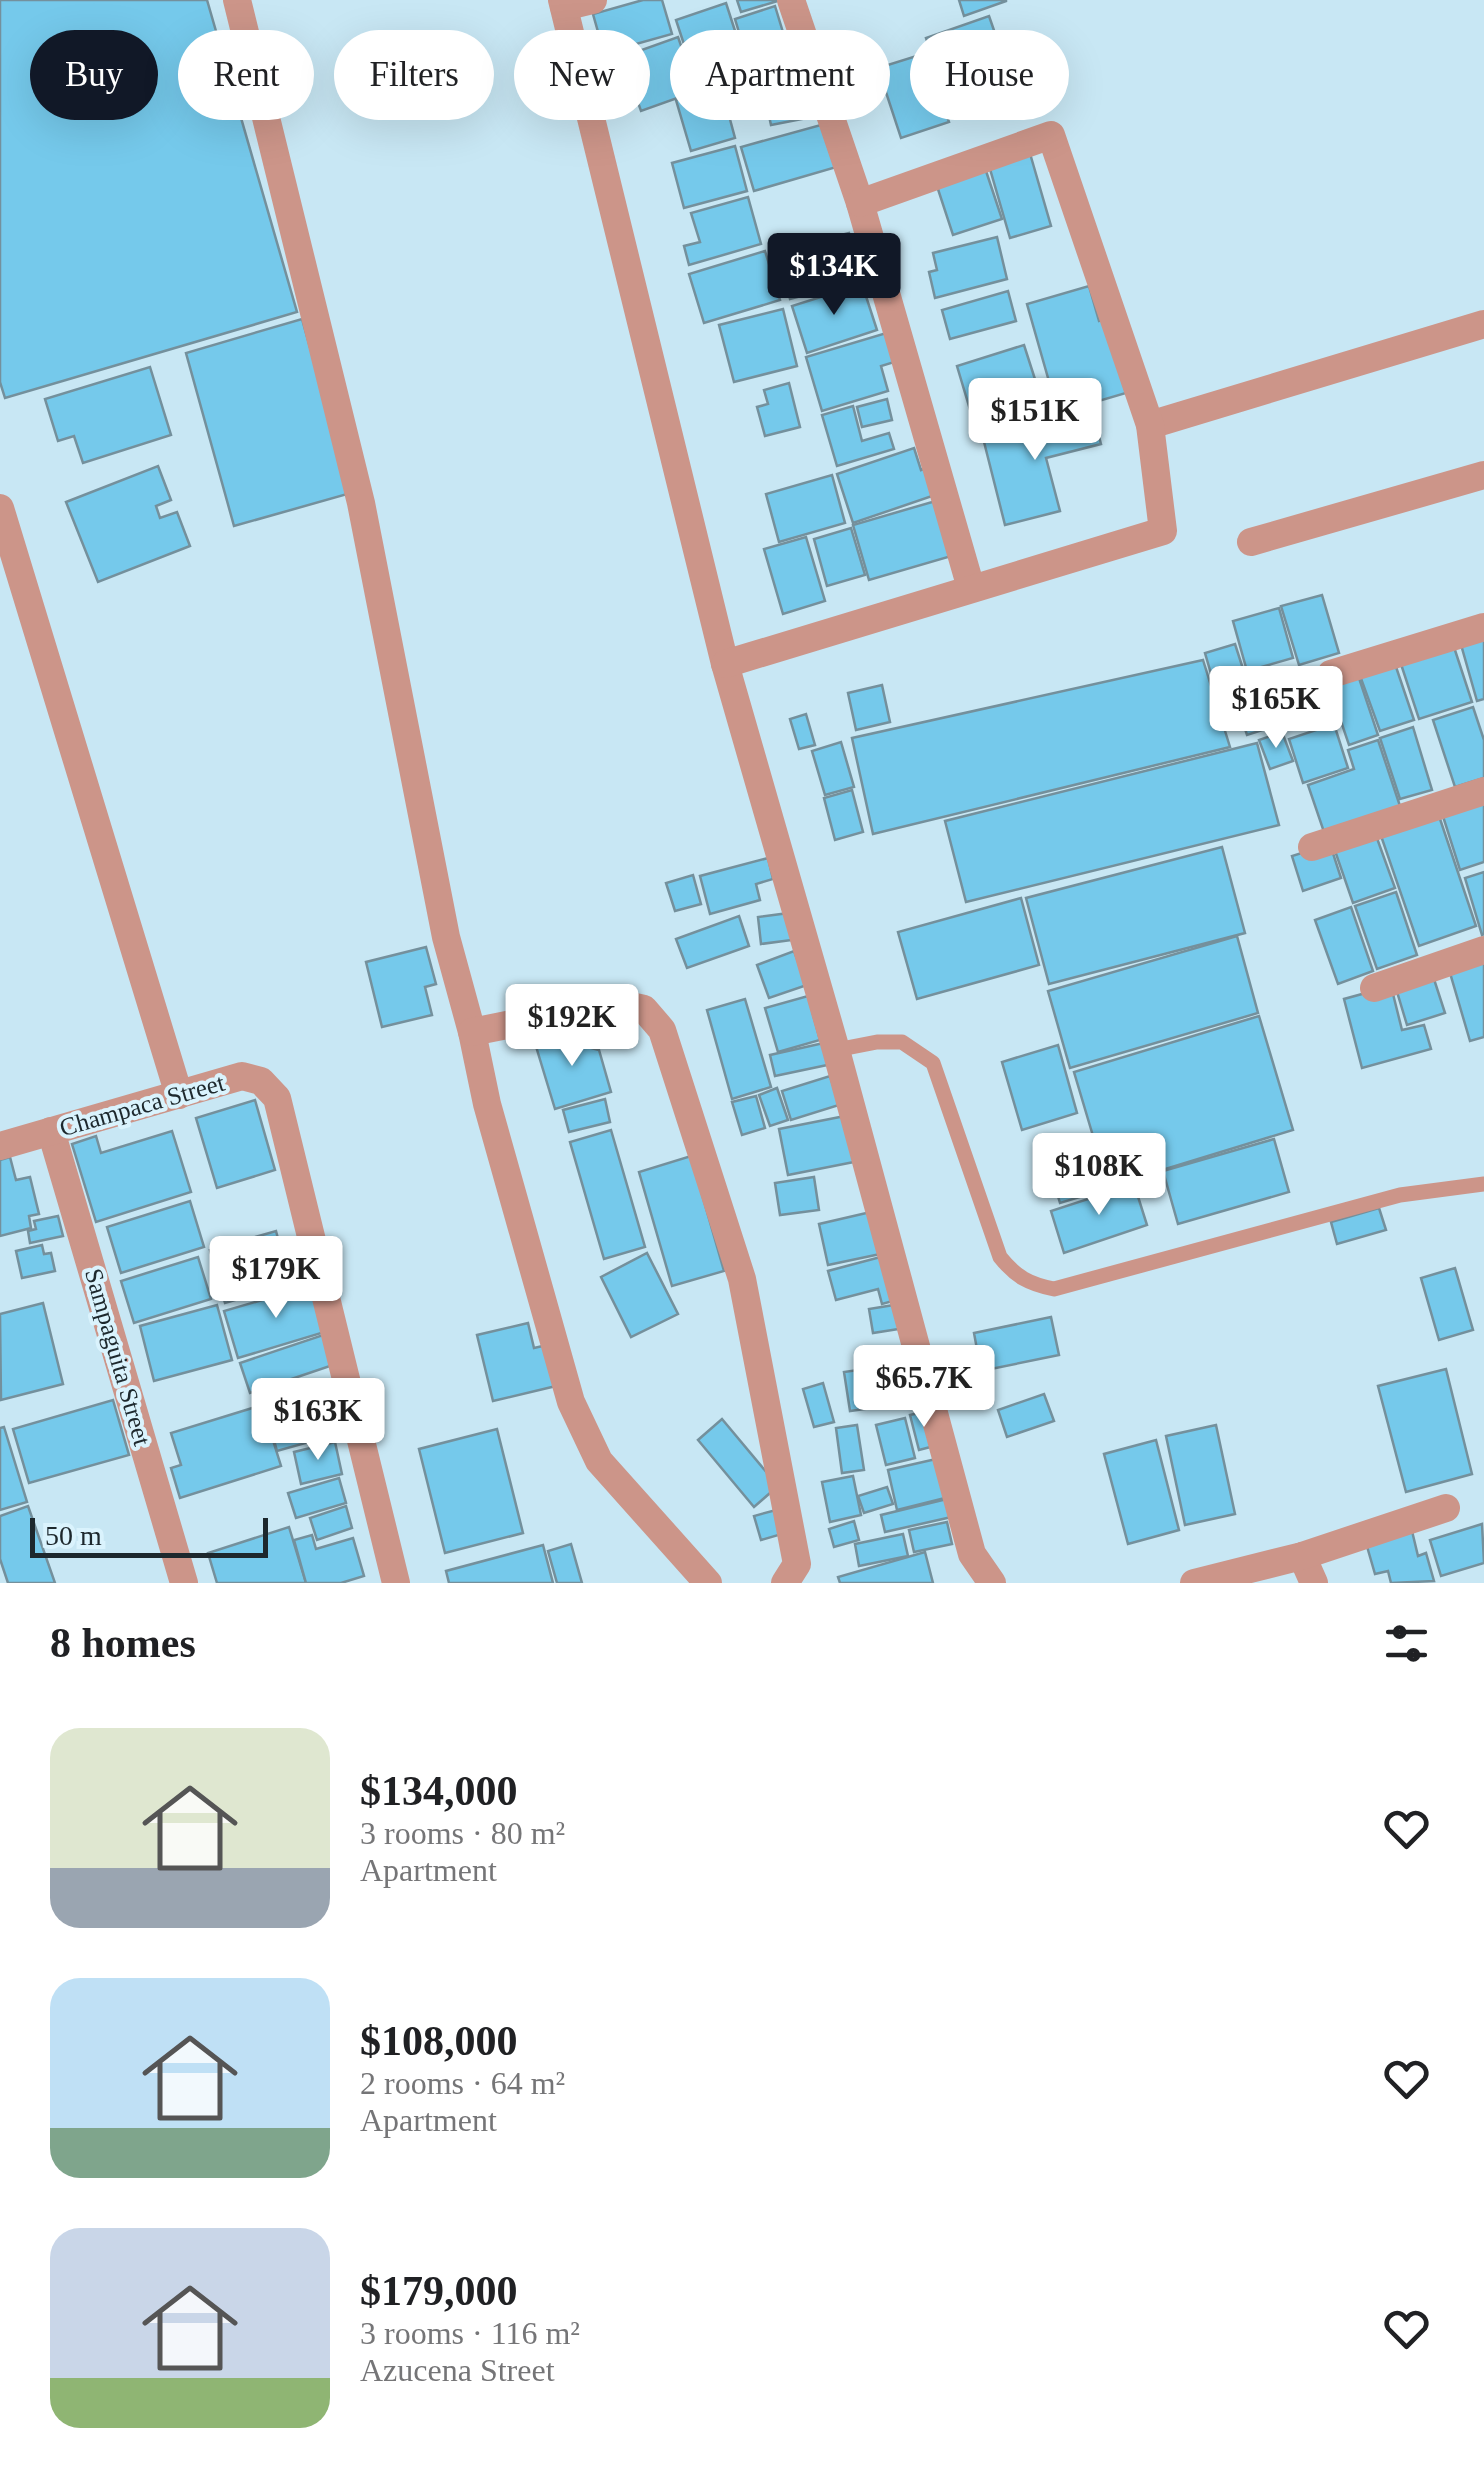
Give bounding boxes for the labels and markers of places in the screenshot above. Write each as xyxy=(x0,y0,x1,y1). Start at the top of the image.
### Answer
pin: $134K xyxy=(764,233,904,318)
pin: $151K xyxy=(965,378,1105,463)
pin: $165K xyxy=(1206,666,1346,751)
pin: $192K xyxy=(502,984,642,1069)
pin: $108K xyxy=(1029,1133,1169,1218)
pin: $179K xyxy=(206,1236,346,1321)
pin: $65.7K xyxy=(843,1345,1005,1430)
pin: $163K xyxy=(248,1378,388,1463)

